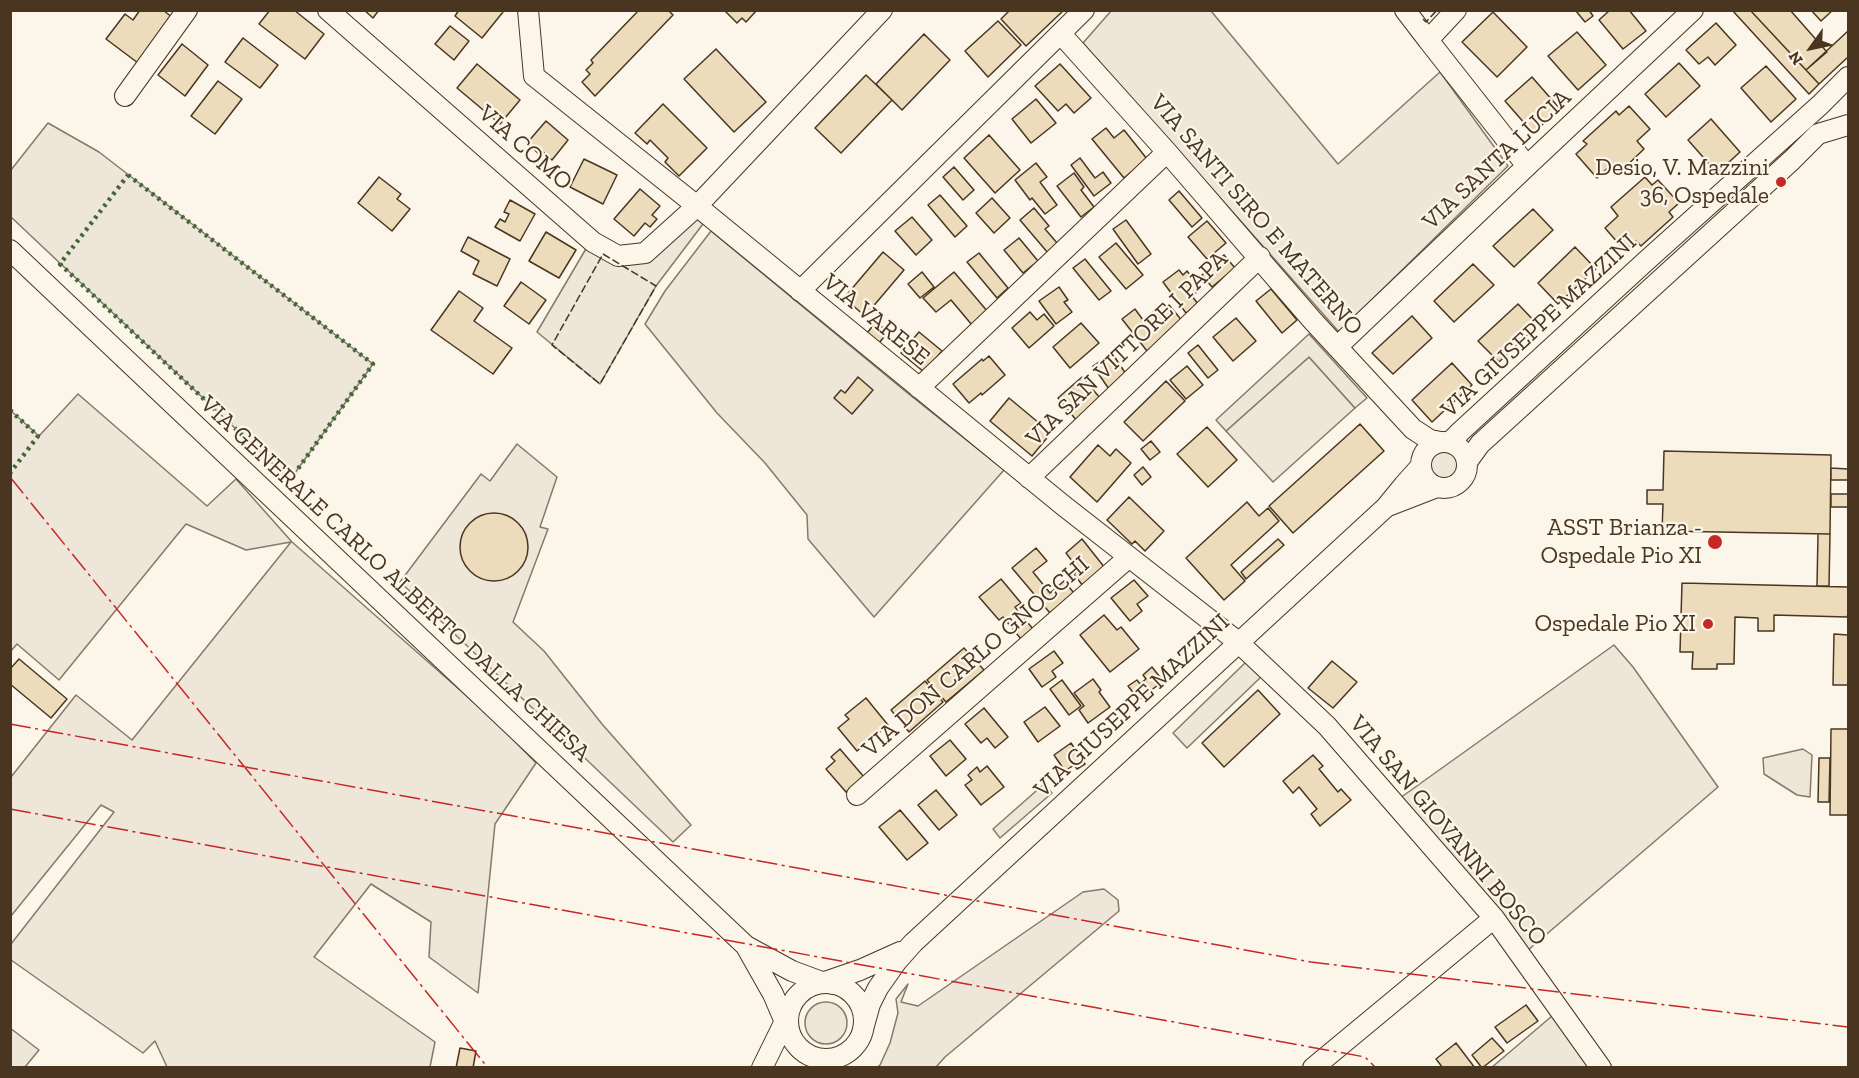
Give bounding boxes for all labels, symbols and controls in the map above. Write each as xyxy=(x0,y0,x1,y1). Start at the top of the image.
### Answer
north arrow xyxy=(1781,18,1841,78)
text: N xyxy=(1784,48,1807,68)
street label: VIA SANTA LUCIA xyxy=(1417,84,1577,236)
street label: VIA SANTI SIRO E MATERNO xyxy=(1144,89,1368,341)
street label: VIA COMO xyxy=(472,99,578,197)
place label: Desio, V. Mazzini 36, Ospedale xyxy=(1595,154,1769,210)
marker: Desio, V. Mazzini 36, Ospedale xyxy=(1774,175,1788,189)
street label: VIA GIUSEPPE MAZZINI xyxy=(1435,228,1643,424)
street label: VIA SAN VITTORE I PAPA xyxy=(1020,245,1234,453)
street label: VIA VARESE xyxy=(817,268,935,372)
street label: VIA GENERALE CARLO ALBERTO DALLA CHIESA xyxy=(194,390,596,768)
place label: ASST Brianza - Ospedale Pio XI xyxy=(1540,514,1702,570)
marker: ASST Brianza - Ospedale Pio XI xyxy=(1706,533,1724,551)
street label: VIA DON CARLO GNOCCHI xyxy=(856,550,1096,764)
street label: VIA GIUSEPPE MAZZINI xyxy=(1028,608,1236,804)
place label: Ospedale Pio XI xyxy=(1534,610,1696,638)
marker: Ospedale Pio XI xyxy=(1701,617,1715,631)
street label: VIA SAN GIOVANNI BOSCO xyxy=(1343,710,1553,952)

